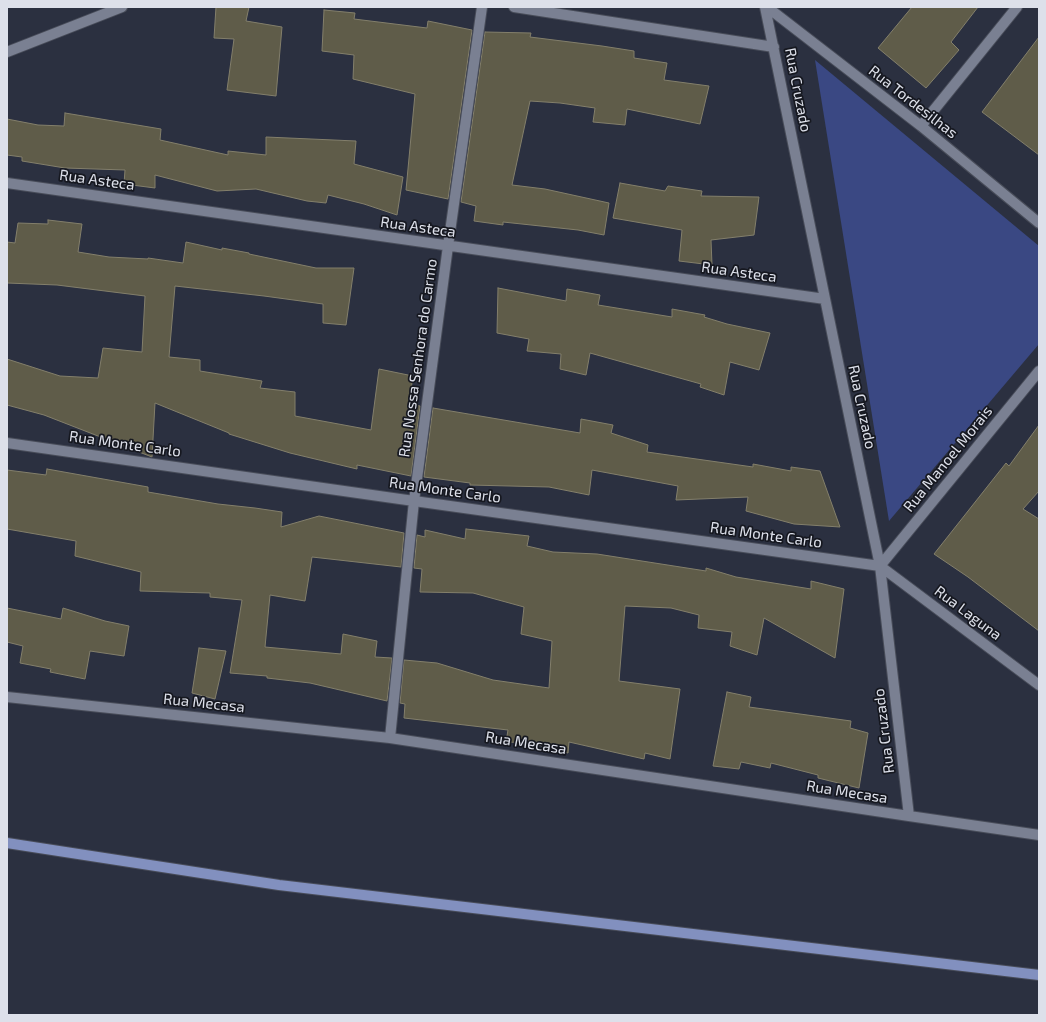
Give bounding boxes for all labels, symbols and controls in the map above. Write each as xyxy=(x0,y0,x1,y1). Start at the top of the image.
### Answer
street label: Rua Cruzado xyxy=(781,46,815,134)
street label: Rua Tordesilhas xyxy=(865,62,961,142)
street label: Rua Asteca xyxy=(58,166,136,194)
street label: Rua Asteca xyxy=(379,213,457,241)
street label: Rua Nossa Senhora do Carmo xyxy=(395,258,441,458)
street label: Rua Asteca xyxy=(700,258,778,286)
street label: Rua Cruzado xyxy=(844,363,880,451)
street label: Rua Manoel Morais xyxy=(900,402,996,516)
street label: Rua Monte Carlo xyxy=(68,427,182,461)
street label: Rua Monte Carlo xyxy=(388,473,502,507)
street label: Rua Monte Carlo xyxy=(709,518,823,552)
street label: Rua Laguna xyxy=(931,582,1005,644)
street label: Rua Cruzado xyxy=(870,687,898,775)
street label: Rua Mecasa xyxy=(162,690,246,716)
street label: Rua Mecasa xyxy=(484,728,568,758)
street label: Rua Mecasa xyxy=(805,777,889,807)

